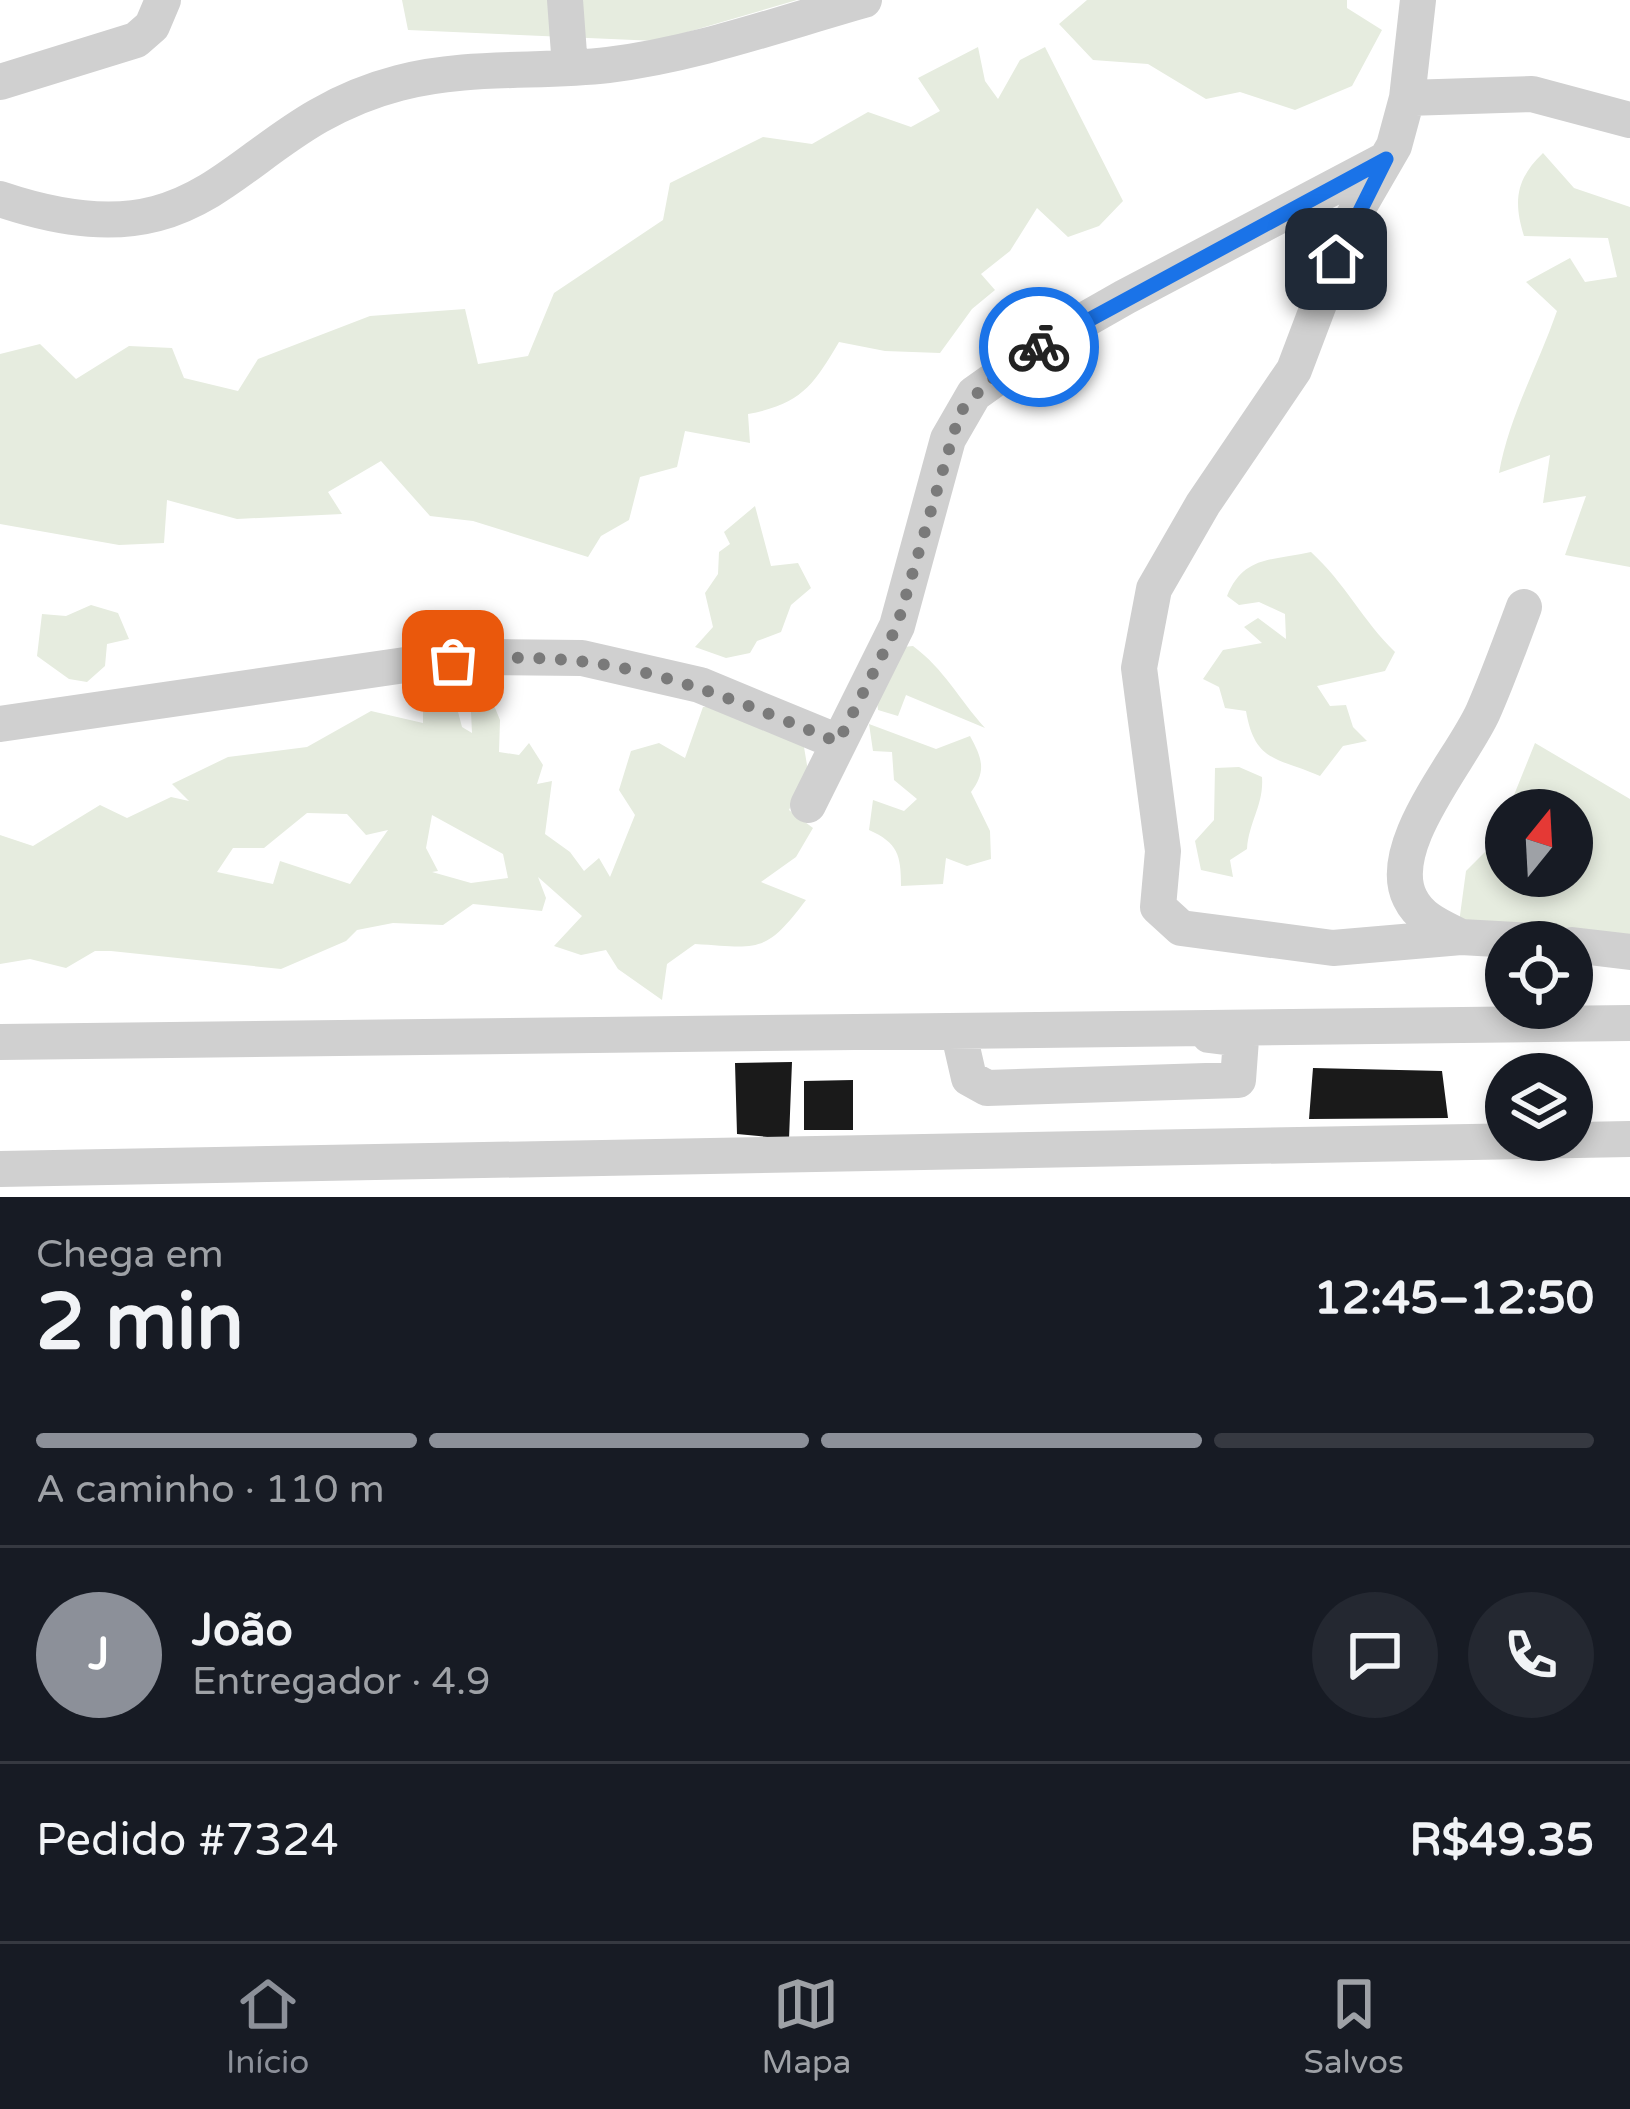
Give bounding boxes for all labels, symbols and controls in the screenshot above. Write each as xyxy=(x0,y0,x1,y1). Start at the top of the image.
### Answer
pin xyxy=(1285,208,1387,310)
icon: home xyxy=(1303,226,1369,292)
courier xyxy=(979,287,1099,407)
icon: bike xyxy=(1006,314,1072,380)
pin xyxy=(402,610,504,712)
icon: bag xyxy=(420,628,486,694)
north arrow xyxy=(1485,789,1593,897)
map controls xyxy=(1485,789,1593,1161)
button: locate xyxy=(1485,921,1593,1029)
button: layers xyxy=(1485,1053,1593,1161)
text: Chega em xyxy=(36,1231,223,1278)
text: 12:45–12:50 xyxy=(1314,1272,1594,1326)
text: 2 min xyxy=(36,1276,244,1370)
text: A caminho · 110 m xyxy=(36,1466,385,1513)
button: chat xyxy=(1312,1592,1438,1718)
button: phone xyxy=(1468,1592,1594,1718)
text: João xyxy=(192,1604,293,1658)
text: J xyxy=(89,1628,109,1682)
text: Entregador · 4.9 xyxy=(192,1658,491,1705)
text: Pedido #7324 xyxy=(36,1814,339,1868)
text: R$49.35 xyxy=(1409,1814,1594,1868)
tab: Início xyxy=(226,1971,309,2082)
tab: Mapa xyxy=(762,1971,851,2082)
tab: Salvos xyxy=(1304,1971,1404,2082)

